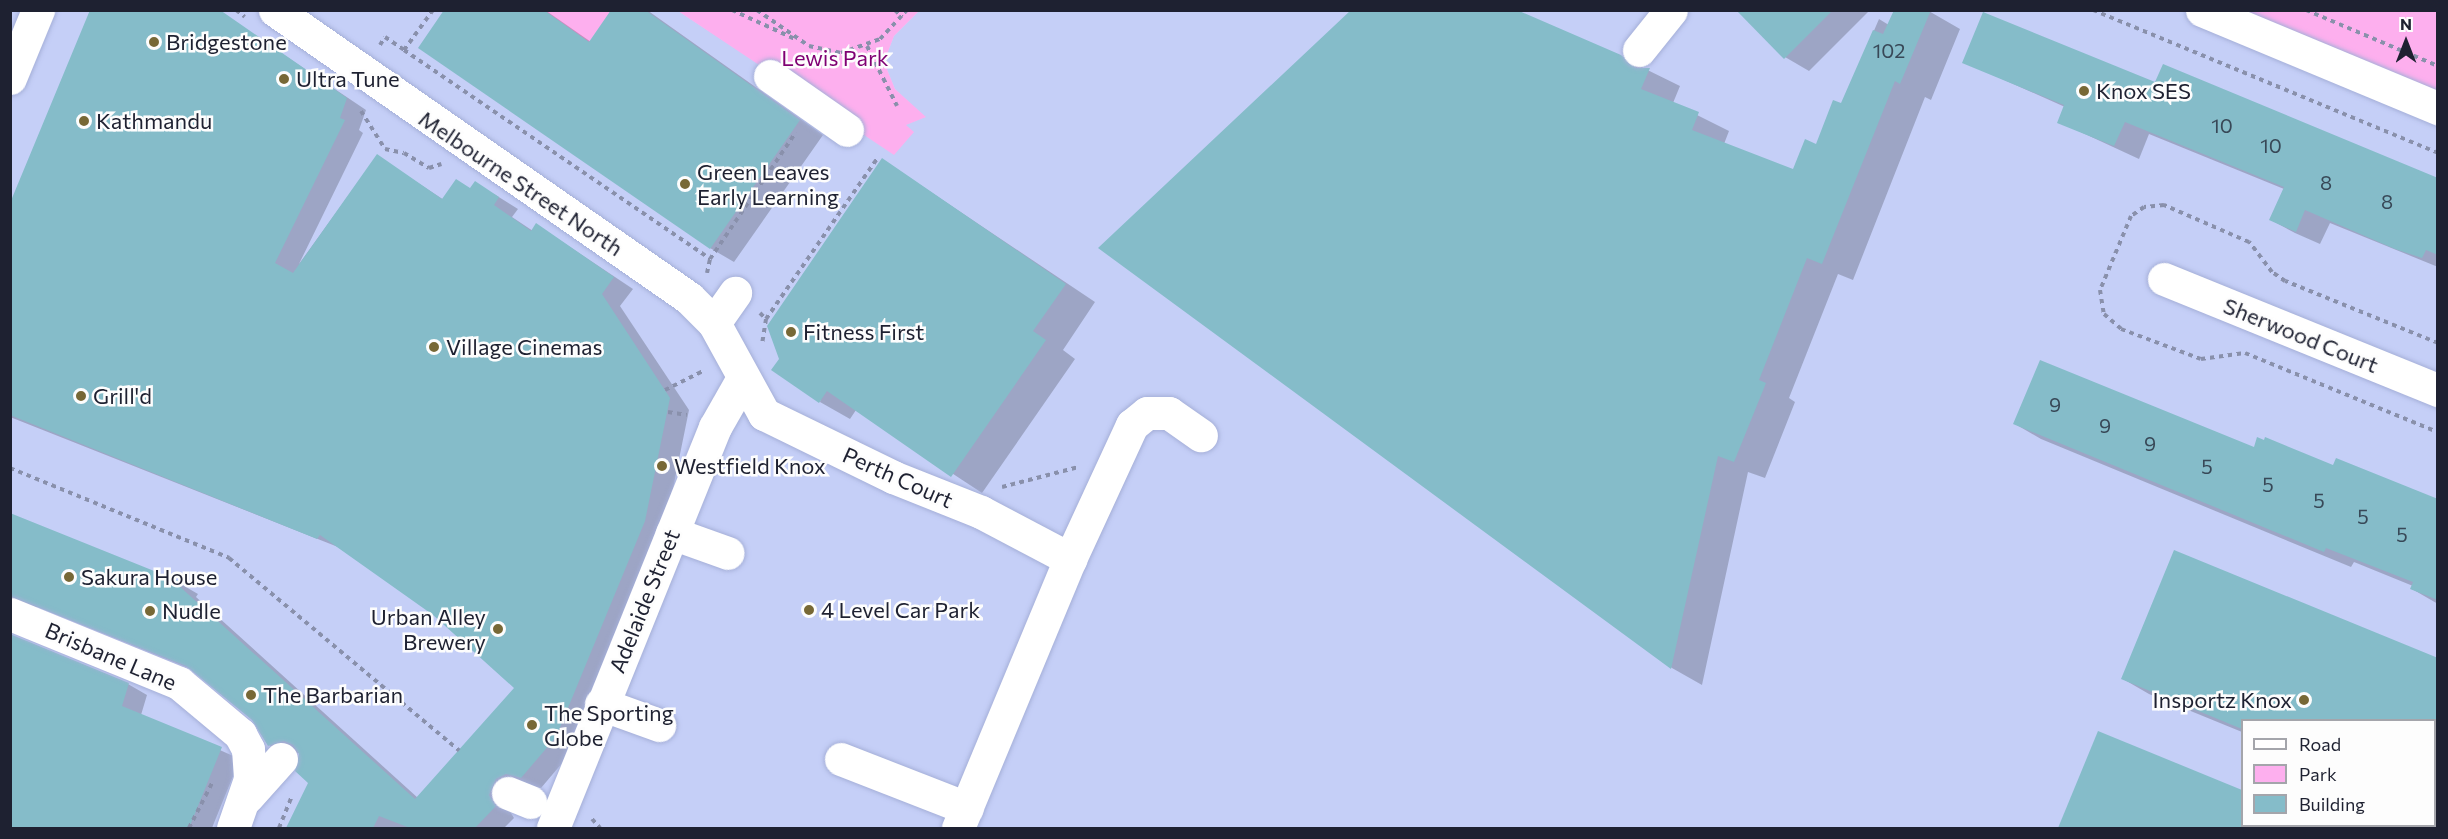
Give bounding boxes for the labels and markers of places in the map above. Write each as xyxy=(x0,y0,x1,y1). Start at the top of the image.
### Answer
place label: Bridgestone xyxy=(166,29,287,55)
marker: Bridgestone xyxy=(147,35,161,49)
place label: Ultra Tune xyxy=(296,66,400,92)
marker: Ultra Tune xyxy=(277,72,291,86)
place label: Knox SES xyxy=(2096,78,2191,104)
marker: Knox SES xyxy=(2077,84,2091,98)
place label: Kathmandu xyxy=(96,108,212,134)
marker: Kathmandu xyxy=(77,114,91,128)
place label: Green Leaves Early Learning xyxy=(697,158,839,210)
marker: Green Leaves Early Learning xyxy=(678,177,692,191)
place label: Fitness First xyxy=(803,319,924,345)
marker: Fitness First xyxy=(784,325,798,339)
place label: Village Cinemas xyxy=(446,334,603,360)
marker: Village Cinemas xyxy=(427,340,441,354)
place label: Grill'd xyxy=(93,383,152,409)
marker: Grill'd xyxy=(74,389,88,403)
place label: Westfield Knox xyxy=(674,453,826,479)
marker: Westfield Knox xyxy=(655,459,669,473)
place label: Sakura House xyxy=(81,564,217,590)
marker: Sakura House xyxy=(62,570,76,584)
place label: 4 Level Car Park xyxy=(821,597,980,623)
place label: Nudle xyxy=(162,598,221,624)
place label: Urban Alley Brewery xyxy=(371,603,486,654)
marker: 4 Level Car Park xyxy=(802,603,816,617)
marker: Nudle xyxy=(143,604,157,618)
marker: Urban Alley Brewery xyxy=(491,622,505,636)
place label: The Barbarian xyxy=(263,682,403,708)
place label: Insportz Knox xyxy=(2152,687,2292,713)
marker: The Barbarian xyxy=(244,688,258,702)
marker: Insportz Knox xyxy=(2297,693,2311,707)
place label: The Sporting Globe xyxy=(544,699,674,750)
marker: The Sporting Globe xyxy=(525,718,539,732)

